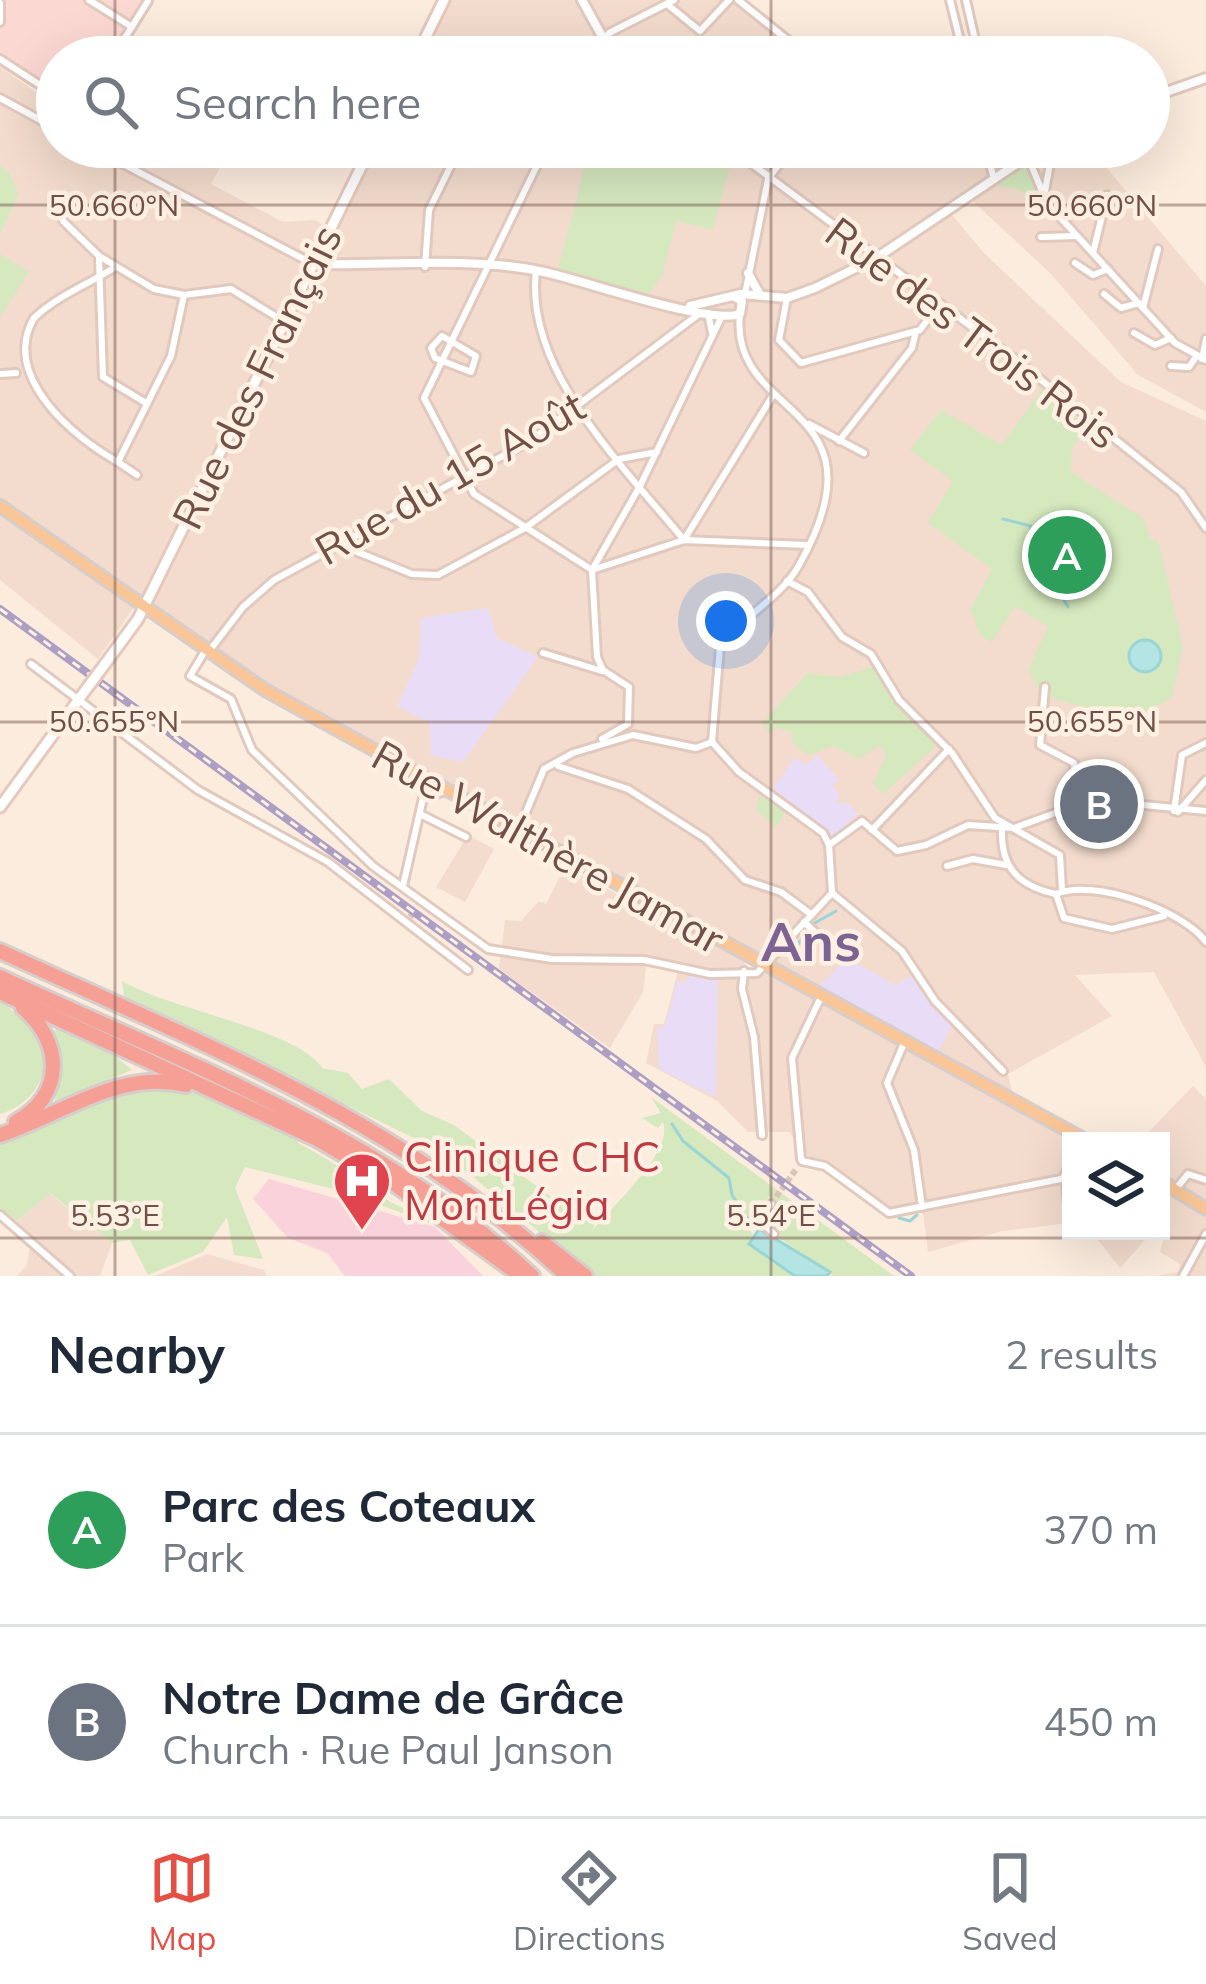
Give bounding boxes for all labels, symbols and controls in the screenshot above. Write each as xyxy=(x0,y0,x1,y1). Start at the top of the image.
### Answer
search box xyxy=(36,36,1170,168)
icon: search xyxy=(78,69,144,135)
text: Search here xyxy=(174,74,421,130)
text: 50.660°N xyxy=(49,186,179,224)
text: 50.660°N xyxy=(1027,186,1157,224)
street label: Rue des Trois Rois xyxy=(815,205,1129,460)
street label: Rue des Français xyxy=(160,216,353,537)
street label: Rue du 15 Août xyxy=(306,379,594,576)
pin: A xyxy=(1028,510,1106,600)
your location xyxy=(696,591,756,651)
text: 50.655°N xyxy=(49,702,179,740)
text: 50.655°N xyxy=(1027,702,1157,740)
street label: Rue Walthère Jamar xyxy=(363,728,734,966)
pin: B xyxy=(1060,759,1138,849)
district label: Ans xyxy=(761,907,861,975)
place label: Clinique CHC MontLégia xyxy=(404,1130,660,1231)
map controls xyxy=(1062,1132,1170,1240)
button: layers xyxy=(1062,1132,1170,1240)
hospital icon: Clinique CHC MontLégia xyxy=(331,1150,393,1232)
text: 5.53°E xyxy=(70,1196,160,1234)
text: 5.54°E xyxy=(726,1196,816,1234)
text: Nearby xyxy=(48,1322,225,1386)
text: 2 results xyxy=(1005,1330,1158,1379)
text: Parc des Coteaux xyxy=(162,1477,535,1533)
text: A xyxy=(72,1505,102,1554)
text: 370 m xyxy=(1043,1505,1158,1554)
text: Park xyxy=(162,1533,244,1582)
text: Notre Dame de Grâce xyxy=(162,1669,624,1725)
text: B xyxy=(74,1697,100,1746)
text: 450 m xyxy=(1043,1697,1158,1746)
text: Church · Rue Paul Janson xyxy=(162,1725,614,1774)
tab: Map xyxy=(148,1845,216,1958)
tab: Directions xyxy=(513,1845,666,1958)
tab: Saved xyxy=(962,1845,1058,1958)

